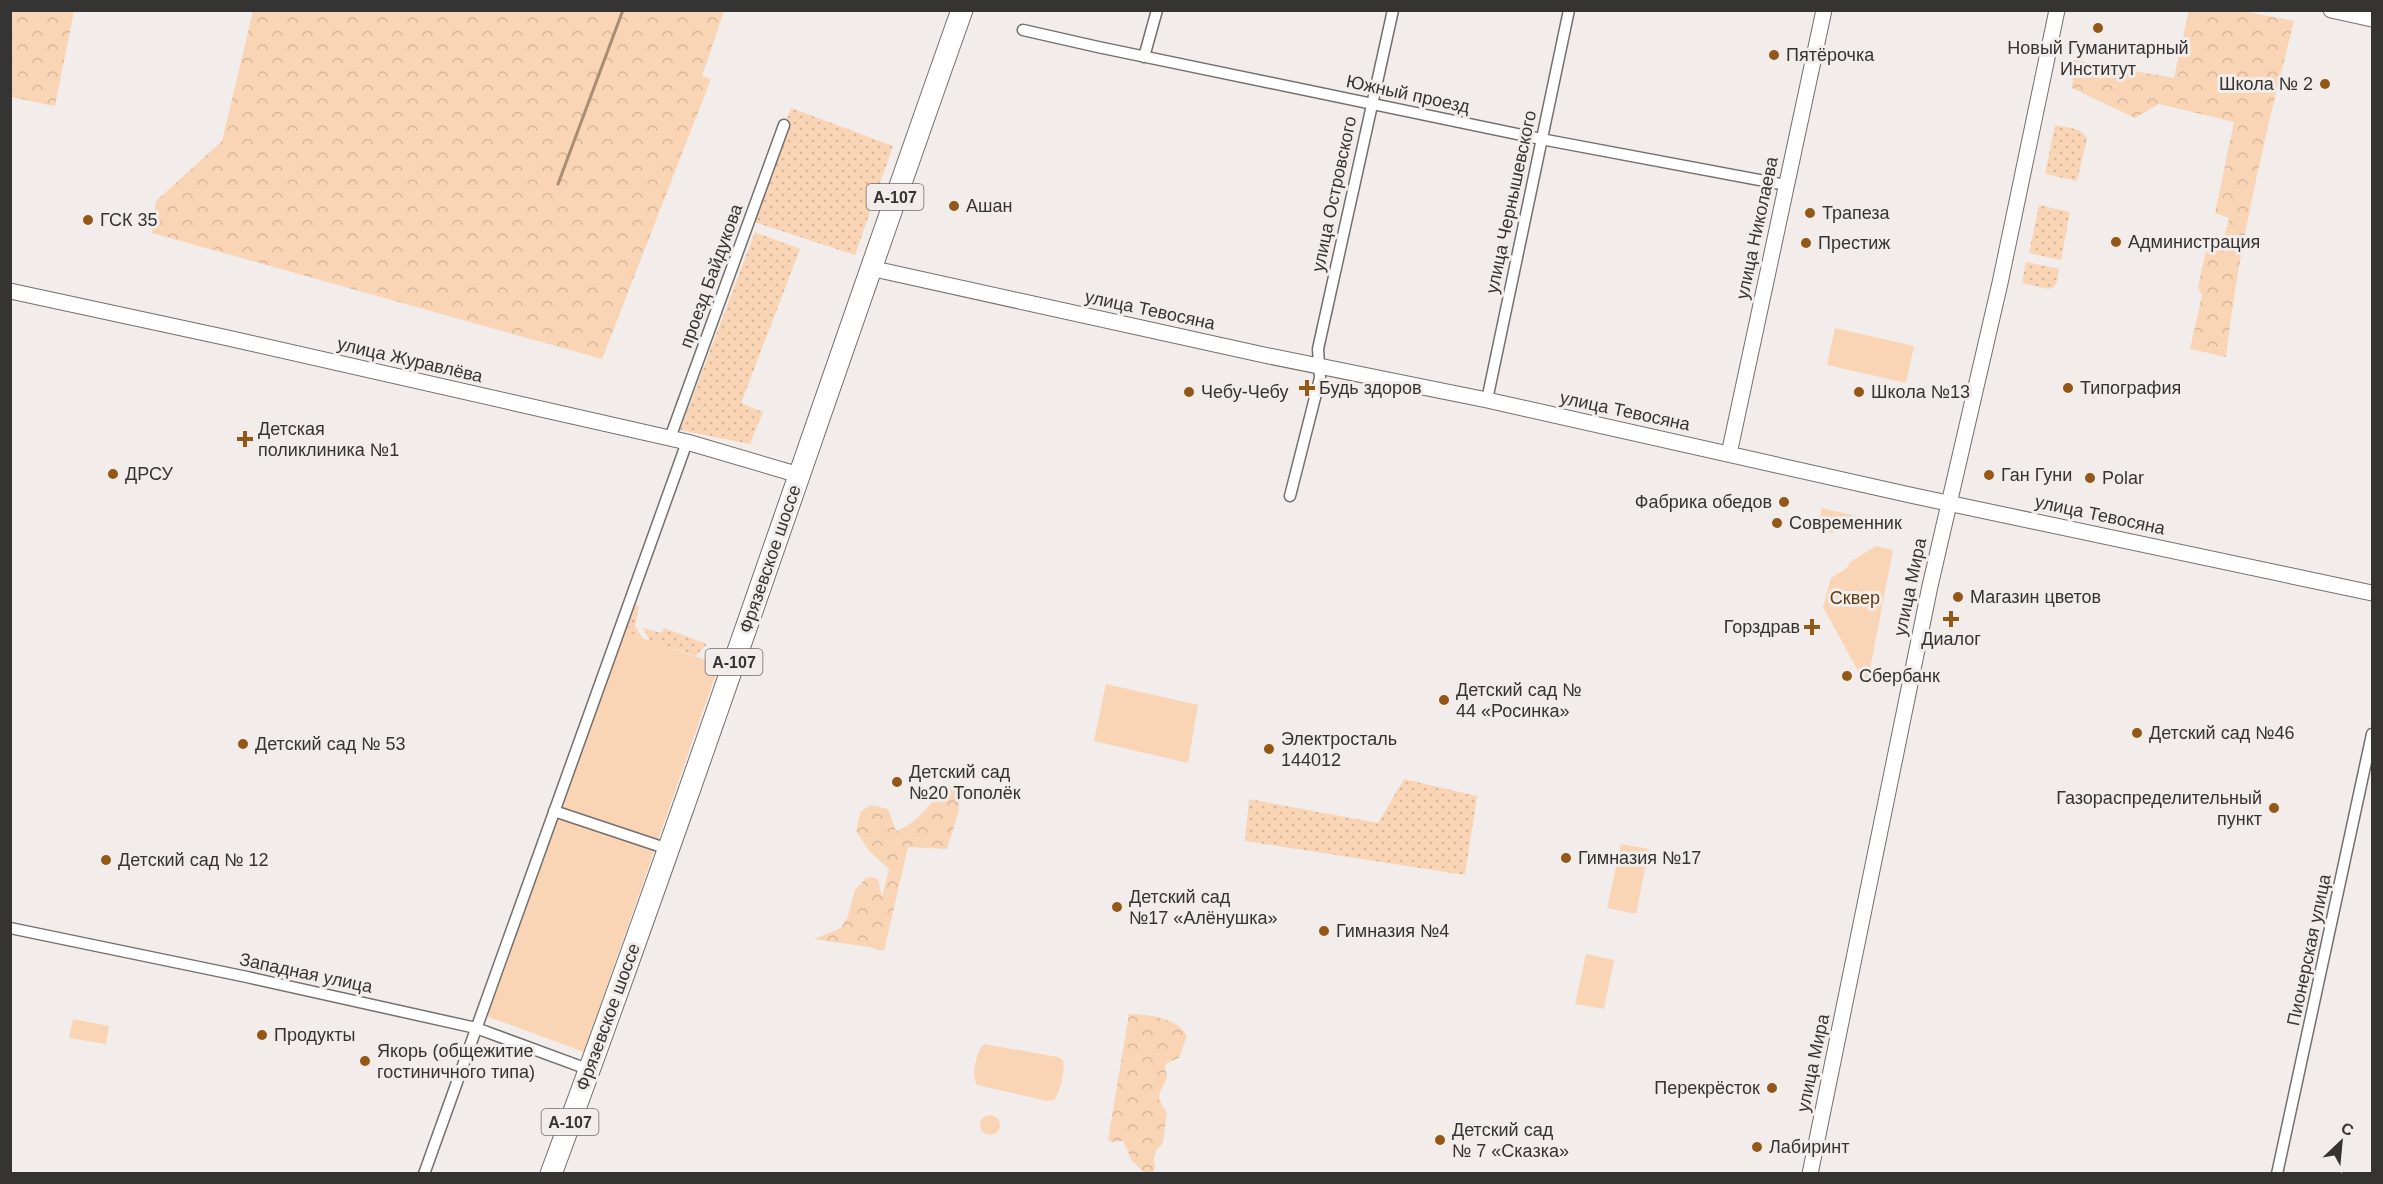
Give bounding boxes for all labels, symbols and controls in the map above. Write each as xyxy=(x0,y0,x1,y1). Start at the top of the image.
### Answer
marker: Новый Гуманитарный Институт xyxy=(2091,21,2105,35)
place label: Новый Гуманитарный Институт xyxy=(2007,38,2189,79)
place label: Пятёрочка xyxy=(1786,45,1875,65)
marker: Пятёрочка xyxy=(1767,48,1781,62)
street label: Южный проезд xyxy=(1344,71,1472,117)
place label: Школа № 2 xyxy=(2219,74,2313,94)
marker: Школа № 2 xyxy=(2318,77,2332,91)
street label: улица Чернышевского xyxy=(1482,109,1540,295)
street label: улица Островского xyxy=(1308,114,1360,274)
street label: улица Николаева xyxy=(1732,154,1782,301)
road number: А-107 xyxy=(866,184,924,210)
place label: Ашан xyxy=(966,196,1012,216)
marker: Ашан xyxy=(947,199,961,213)
street label: проезд Байдукова xyxy=(676,200,747,351)
place label: Трапеза xyxy=(1822,203,1891,223)
marker: Трапеза xyxy=(1803,206,1817,220)
place label: ГСК 35 xyxy=(100,210,157,230)
marker: ГСК 35 xyxy=(81,213,95,227)
place label: Администрация xyxy=(2128,232,2260,252)
place label: Престиж xyxy=(1818,233,1890,253)
marker: Администрация xyxy=(2109,235,2123,249)
marker: Престиж xyxy=(1799,236,1813,250)
street label: улица Тевосяна xyxy=(1083,286,1218,334)
street label: улица Журавлёва xyxy=(335,334,486,387)
place label: Будь здоров xyxy=(1319,378,1422,398)
place label: Типография xyxy=(2080,378,2181,398)
marker: Будь здоров xyxy=(1300,381,1314,395)
marker: Типография xyxy=(2061,381,2075,395)
place label: Чебу-Чебу xyxy=(1201,382,1288,402)
place label: Школа №13 xyxy=(1871,382,1970,402)
marker: Чебу-Чебу xyxy=(1182,385,1196,399)
marker: Школа №13 xyxy=(1852,385,1866,399)
street label: улица Тевосяна xyxy=(1558,387,1693,435)
place label: Детская поликлиника №1 xyxy=(258,419,399,460)
marker: Детская поликлиника №1 xyxy=(236,430,254,448)
place label: ДРСУ xyxy=(125,464,173,484)
place label: Ган Гуни xyxy=(2001,465,2072,485)
marker: ДРСУ xyxy=(106,467,120,481)
marker: Ган Гуни xyxy=(1982,468,1996,482)
place label: Polar xyxy=(2102,468,2144,488)
marker: Polar xyxy=(2083,471,2097,485)
street label: Фрязевское шоссе xyxy=(735,482,805,636)
street label: улица Тевосяна xyxy=(2033,491,2168,539)
place label: Фабрика обедов xyxy=(1635,492,1772,512)
marker: Фабрика обедов xyxy=(1777,495,1791,509)
place label: Современник xyxy=(1789,513,1902,533)
marker: Современник xyxy=(1770,516,1784,530)
street label: улица Мира xyxy=(1890,535,1930,638)
place label: Магазин цветов xyxy=(1970,587,2101,607)
park label: Сквер xyxy=(1830,588,1880,608)
marker: Магазин цветов xyxy=(1951,590,1965,604)
marker: Диалог xyxy=(1944,612,1958,626)
place label: Горздрав xyxy=(1724,617,1800,637)
marker: Горздрав xyxy=(1805,620,1819,634)
place label: Диалог xyxy=(1921,629,1981,649)
road number: А-107 xyxy=(706,649,762,675)
place label: Сбербанк xyxy=(1859,666,1940,686)
marker: Сбербанк xyxy=(1840,669,1854,683)
place label: Детский сад № 44 «Росинка» xyxy=(1456,680,1581,721)
marker: Детский сад № 44 «Росинка» xyxy=(1437,693,1451,707)
place label: Детский сад №46 xyxy=(2149,723,2294,743)
marker: Детский сад №46 xyxy=(2130,726,2144,740)
place label: Электросталь 144012 xyxy=(1281,729,1397,770)
place label: Детский сад № 53 xyxy=(255,734,405,754)
marker: Детский сад № 53 xyxy=(236,737,250,751)
marker: Электросталь 144012 xyxy=(1262,742,1276,756)
place label: Детский сад №20 Тополёк xyxy=(909,762,1021,803)
marker: Детский сад №20 Тополёк xyxy=(890,775,904,789)
place label: Газораспределительный пункт xyxy=(2056,788,2262,829)
marker: Газораспределительный пункт xyxy=(2267,801,2281,815)
place label: Гимназия №17 xyxy=(1578,848,1701,868)
place label: Детский сад № 12 xyxy=(118,850,268,870)
marker: Гимназия №17 xyxy=(1559,851,1573,865)
marker: Детский сад № 12 xyxy=(99,853,113,867)
street label: Пионерская улица xyxy=(2283,871,2335,1028)
place label: Детский сад №17 «Алёнушка» xyxy=(1129,887,1278,928)
marker: Детский сад №17 «Алёнушка» xyxy=(1110,900,1124,914)
place label: Гимназия №4 xyxy=(1336,921,1449,941)
marker: Гимназия №4 xyxy=(1317,924,1331,938)
street label: Фрязевское шоссе xyxy=(572,941,644,1093)
street label: Западная улица xyxy=(238,949,375,997)
street label: улица Мира xyxy=(1793,1011,1833,1114)
place label: Продукты xyxy=(274,1025,355,1045)
marker: Продукты xyxy=(255,1028,269,1042)
place label: Якорь (общежитие гостиничного типа) xyxy=(377,1041,535,1082)
marker: Якорь (общежитие гостиничного типа) xyxy=(358,1054,372,1068)
place label: Перекрёсток xyxy=(1654,1078,1760,1098)
marker: Перекрёсток xyxy=(1765,1081,1779,1095)
road number: А-107 xyxy=(542,1109,598,1135)
north arrow xyxy=(2311,1112,2371,1172)
text: С xyxy=(2338,1119,2357,1139)
place label: Детский сад № 7 «Сказка» xyxy=(1452,1120,1569,1161)
marker: Детский сад № 7 «Сказка» xyxy=(1433,1133,1447,1147)
place label: Лабиринт xyxy=(1769,1137,1849,1157)
marker: Лабиринт xyxy=(1750,1140,1764,1154)

